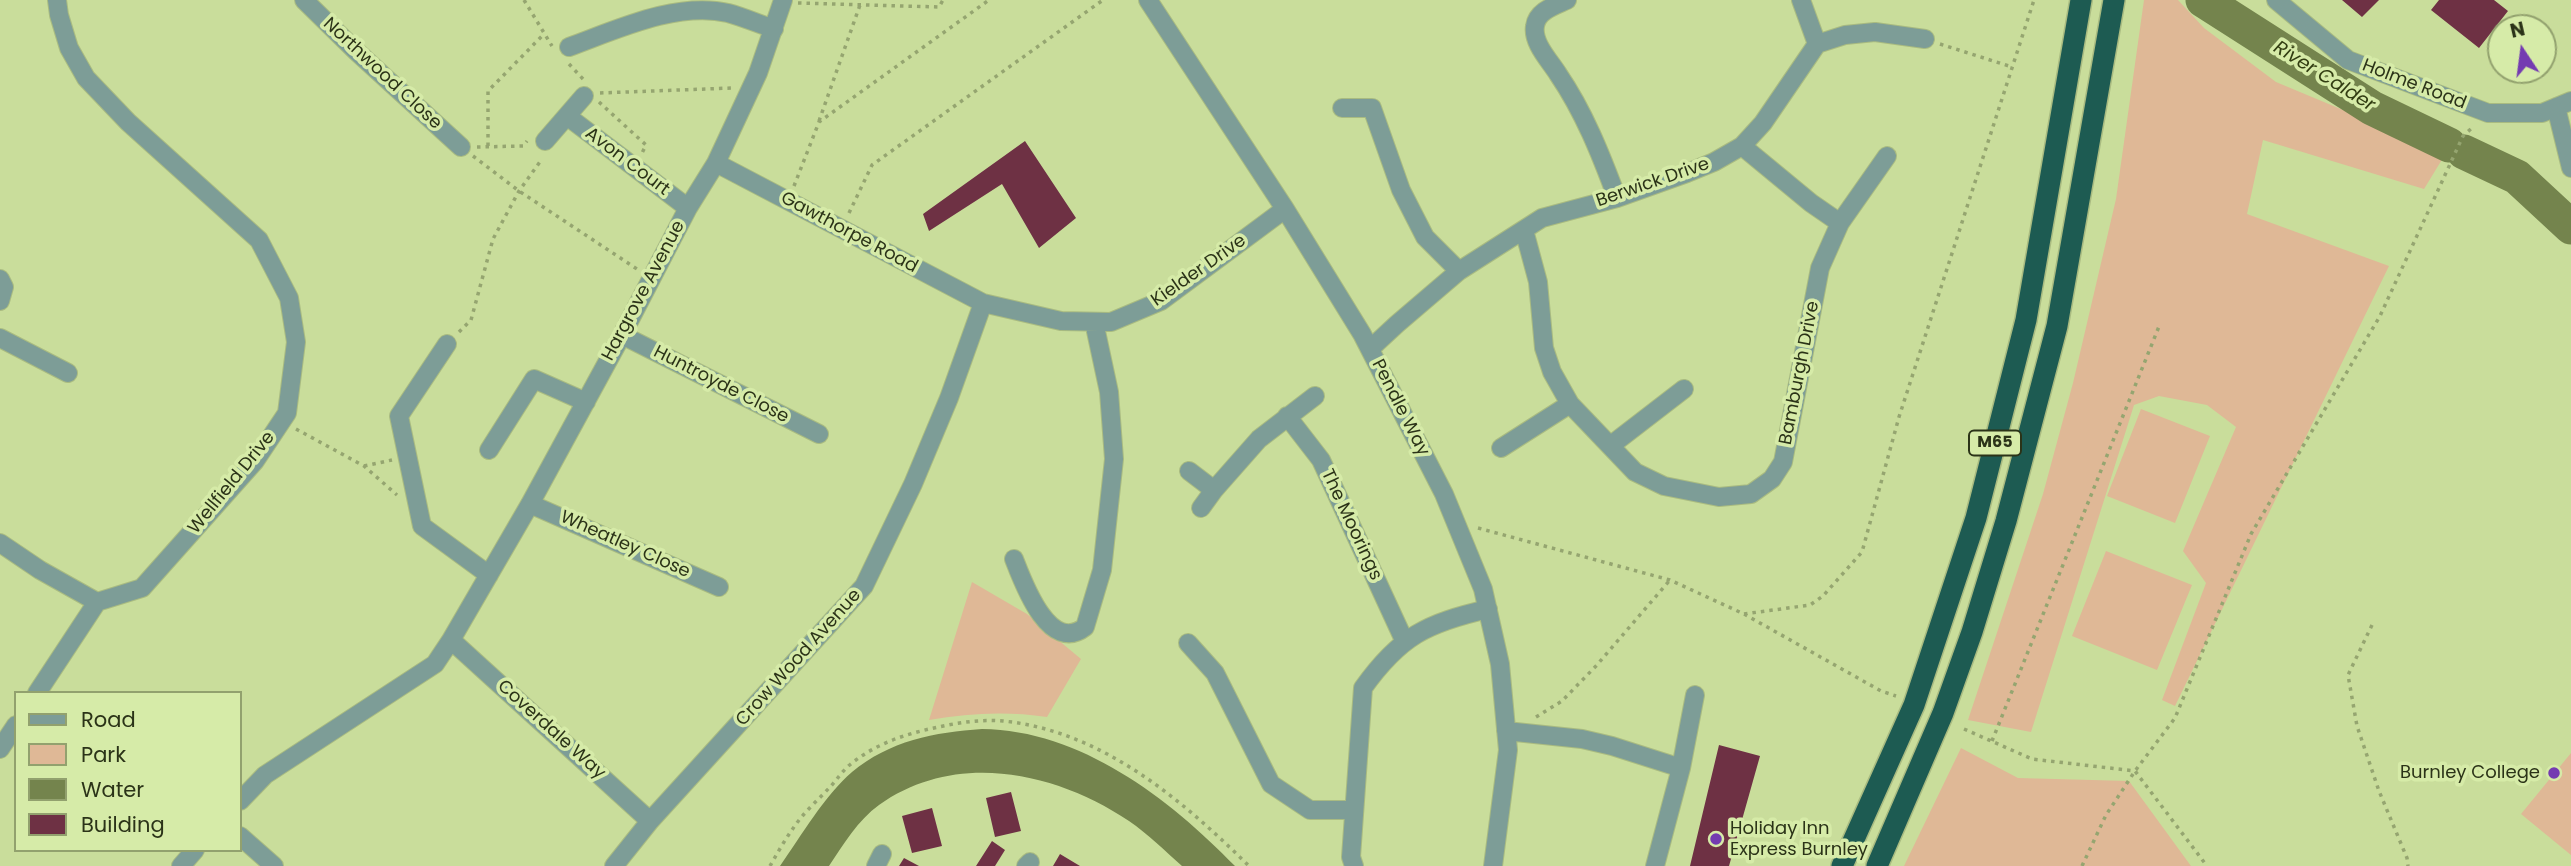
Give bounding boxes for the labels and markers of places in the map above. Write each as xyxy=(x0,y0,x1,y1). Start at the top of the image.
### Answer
place label: Burnley College xyxy=(2400,762,2540,784)
marker: Burnley College xyxy=(2546,765,2562,781)
place label: Holiday Inn Express Burnley xyxy=(1730,818,1868,860)
marker: Holiday Inn Express Burnley xyxy=(1708,831,1724,847)

